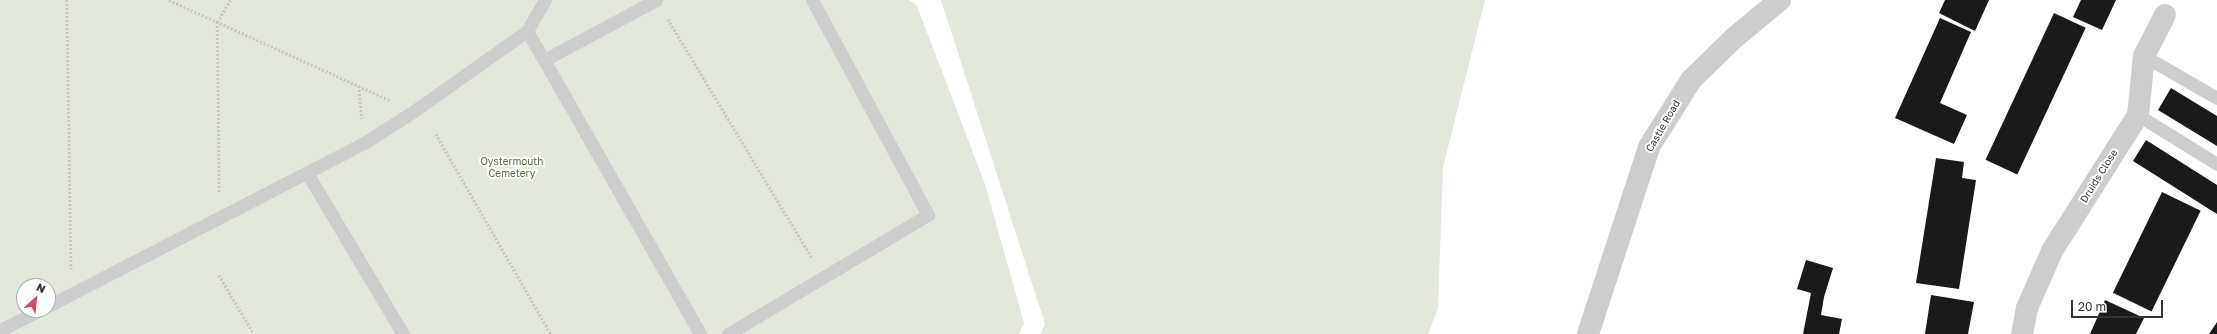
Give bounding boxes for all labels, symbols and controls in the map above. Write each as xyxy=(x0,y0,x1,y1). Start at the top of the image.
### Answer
street label: Castle Road xyxy=(1643,98,1683,154)
street label: Druids Close xyxy=(2078,147,2120,205)
park label: Oystermouth Cemetery xyxy=(480,155,544,178)
north arrow xyxy=(16,278,56,318)
text: N xyxy=(35,280,48,295)
scale bar xyxy=(2073,292,2165,318)
text: 20 m xyxy=(2078,299,2106,314)

